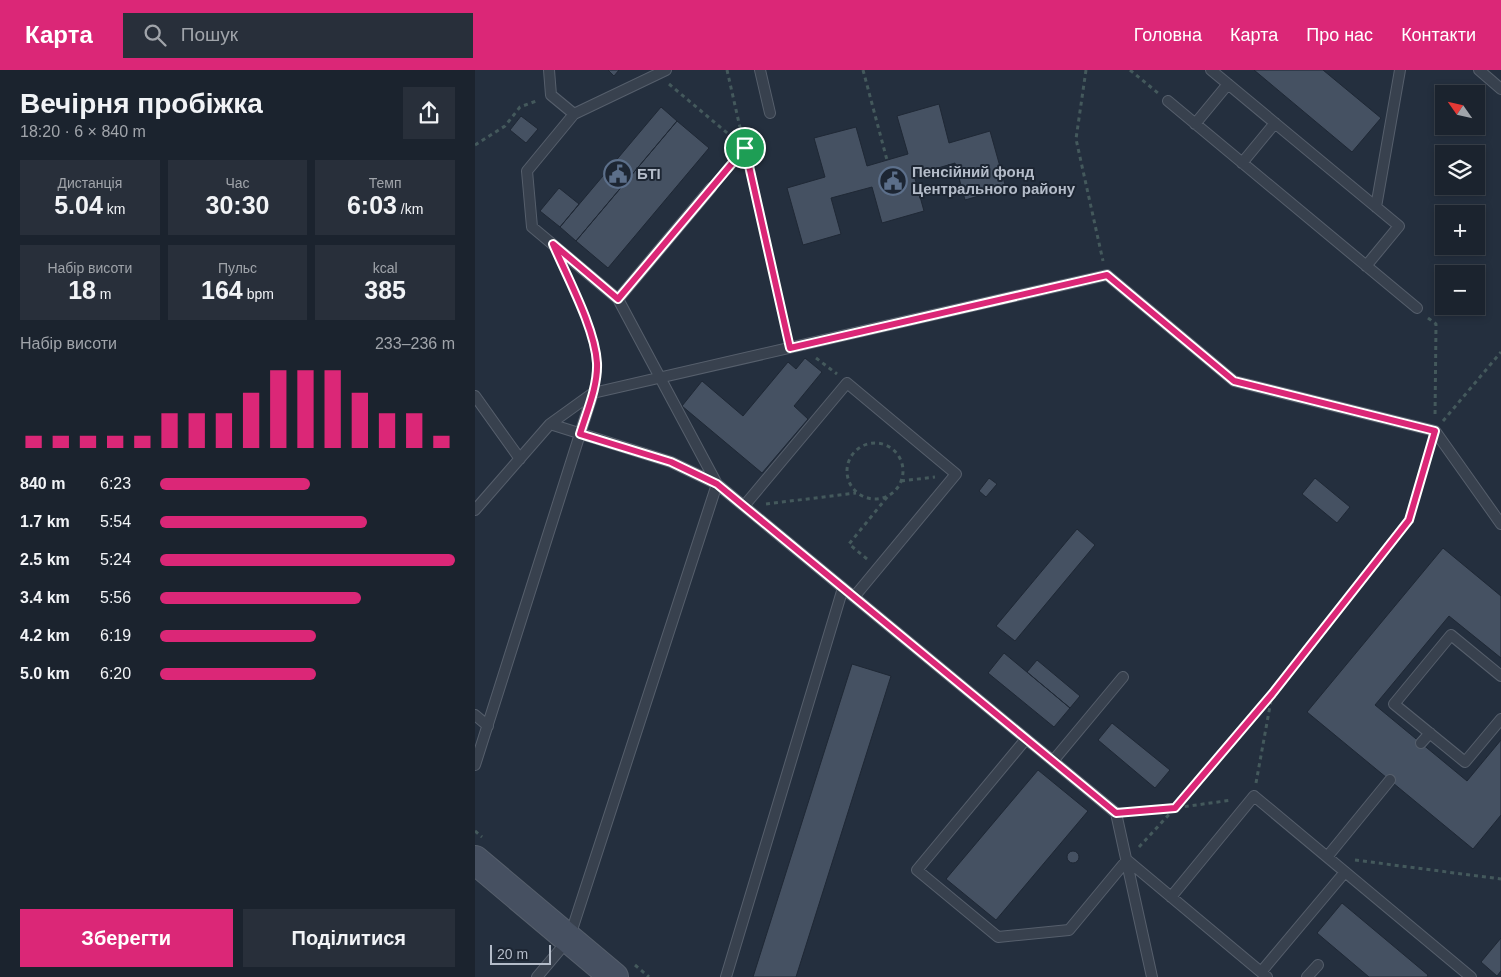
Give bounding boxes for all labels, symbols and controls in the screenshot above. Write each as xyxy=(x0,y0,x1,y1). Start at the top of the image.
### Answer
search box xyxy=(123,13,473,58)
text: Карта xyxy=(25,21,93,48)
icon: search xyxy=(141,21,169,49)
text: Пошук xyxy=(181,24,238,45)
text: Головна xyxy=(1134,25,1202,45)
text: Карта xyxy=(1230,25,1278,45)
text: Про нас xyxy=(1306,25,1373,45)
text: Контакти xyxy=(1401,25,1476,45)
north arrow xyxy=(1435,85,1485,135)
map controls xyxy=(1435,85,1485,315)
button: share xyxy=(403,87,455,139)
text: Вечірня пробіжка xyxy=(20,88,263,119)
text: 18:20 · 6 × 840 m xyxy=(20,123,146,140)
pin xyxy=(724,127,766,169)
icon: arrive xyxy=(731,134,759,162)
button: layers xyxy=(1435,145,1485,195)
public building icon: БТІ xyxy=(603,159,633,189)
place label: Пенсійний фонд Центрального району xyxy=(912,163,1076,197)
place label: БТІ xyxy=(637,165,661,182)
public building icon: Пенсійний фонд Центрального району xyxy=(878,166,908,196)
text: Дистанція xyxy=(57,175,122,191)
text: Час xyxy=(225,175,250,191)
text: Темп xyxy=(369,175,402,191)
text: 5.04 xyxy=(54,191,103,219)
text: 30:30 xyxy=(206,191,269,219)
text: 6:03 xyxy=(347,191,397,219)
text: km xyxy=(103,201,125,217)
text: /km xyxy=(397,201,423,217)
button: + xyxy=(1435,205,1485,255)
text: Набір висоти xyxy=(47,260,132,276)
text: Пульс xyxy=(218,260,257,276)
text: kcal xyxy=(373,260,398,276)
button: − xyxy=(1435,265,1485,315)
text: 18 xyxy=(68,276,96,304)
text: 164 xyxy=(201,276,243,304)
text: 385 xyxy=(364,276,406,304)
text: m xyxy=(96,286,112,302)
text: bpm xyxy=(243,286,274,302)
text: Набір висоти xyxy=(20,335,117,352)
text: 233–236 m xyxy=(375,335,455,352)
text: 840 m xyxy=(20,475,65,492)
text: 6:23 xyxy=(100,475,131,492)
text: 1.7 km xyxy=(20,513,70,530)
text: 5:54 xyxy=(100,513,131,530)
text: 2.5 km xyxy=(20,551,70,568)
text: 5:24 xyxy=(100,551,131,568)
text: 3.4 km xyxy=(20,589,70,606)
text: 5:56 xyxy=(100,589,131,606)
text: 4.2 km xyxy=(20,627,70,644)
text: 6:19 xyxy=(100,627,131,644)
text: 5.0 km xyxy=(20,665,70,682)
text: 6:20 xyxy=(100,665,131,682)
button: Зберегти xyxy=(20,909,233,967)
button: Поділитися xyxy=(243,909,455,967)
scale bar xyxy=(490,942,551,965)
text: 20 m xyxy=(497,946,528,962)

